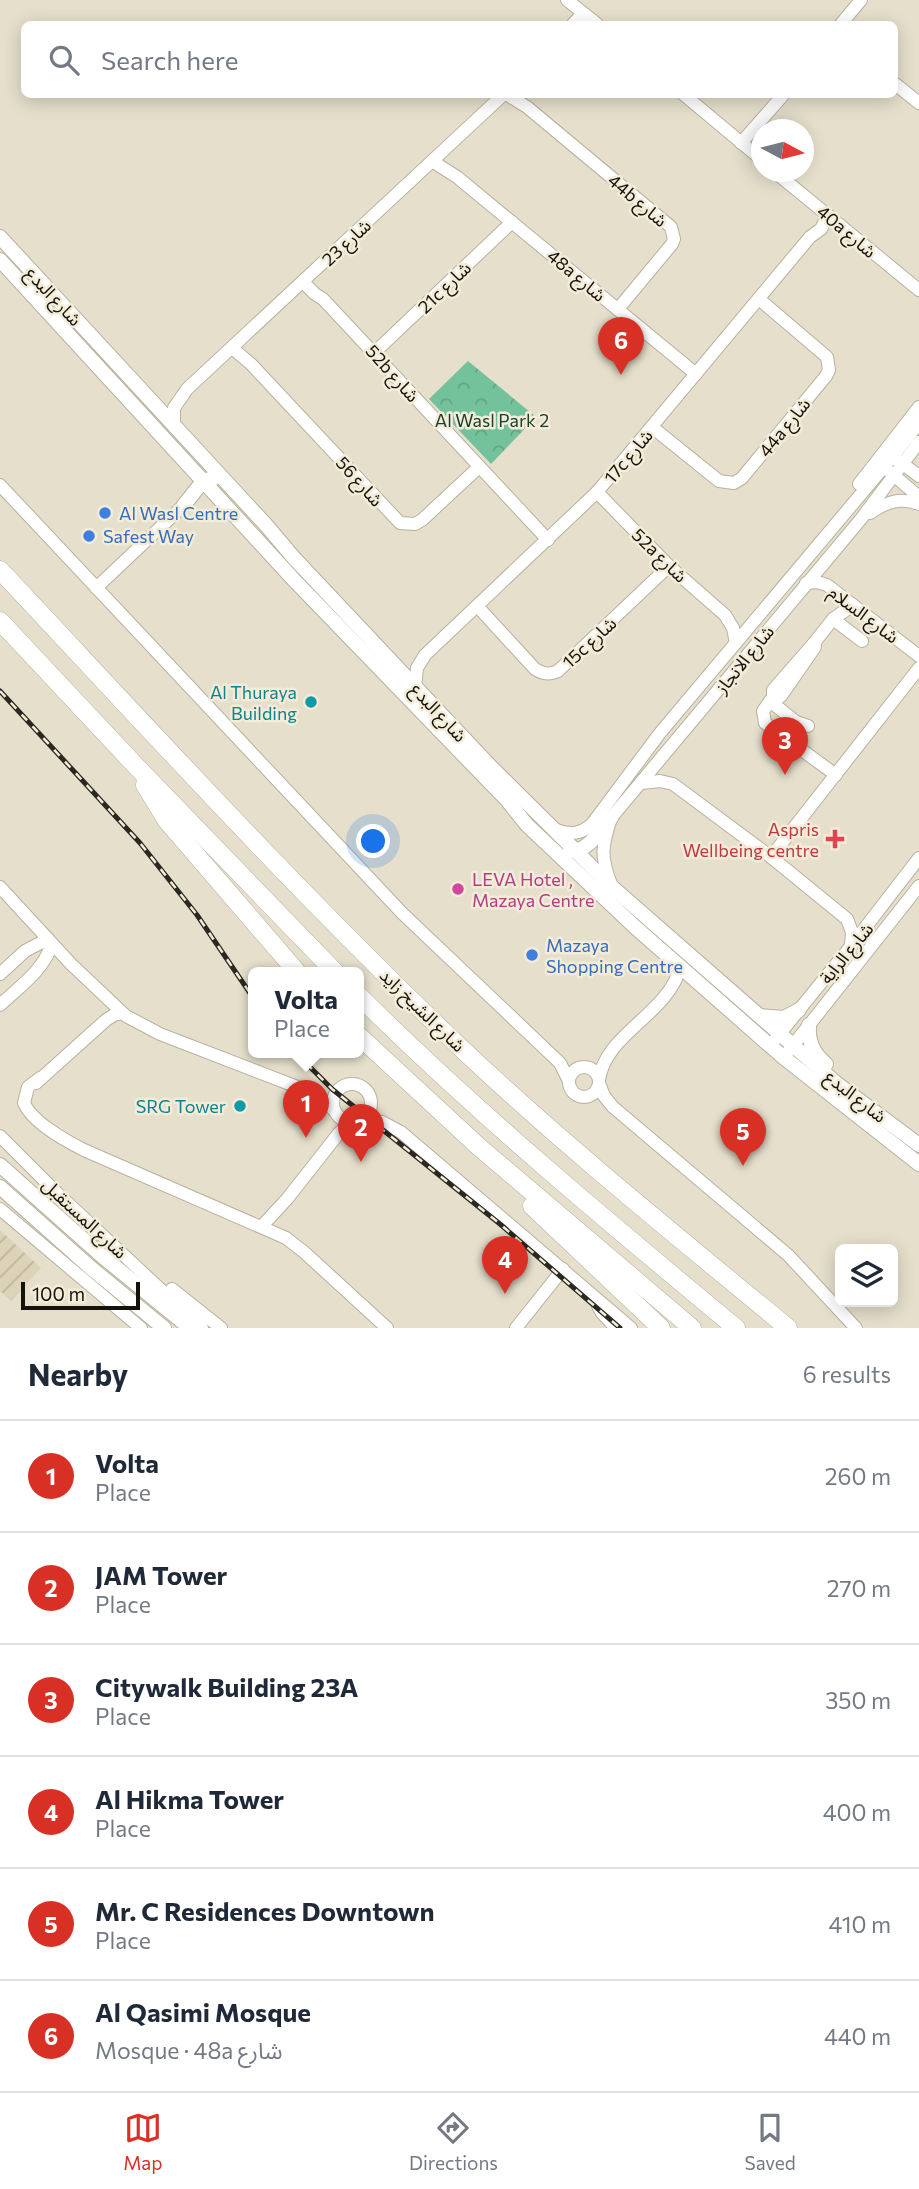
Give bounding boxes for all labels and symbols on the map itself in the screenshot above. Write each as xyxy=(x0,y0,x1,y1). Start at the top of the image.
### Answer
north arrow xyxy=(751,119,814,182)
street label: 44b شارع xyxy=(601,169,672,234)
street label: 40a شارع xyxy=(810,200,881,265)
street label: شارع 23 xyxy=(317,214,378,273)
street label: 48a شارع xyxy=(541,244,611,309)
street label: 21c شارع xyxy=(413,256,478,320)
street label: شارع البدع xyxy=(18,262,87,333)
pin: 6 xyxy=(598,317,644,375)
street label: 52b شارع xyxy=(359,340,424,409)
street label: 44a شارع xyxy=(754,393,818,463)
park label: Al Wasl Park 2 xyxy=(435,409,549,431)
street label: 17c شارع xyxy=(599,424,660,490)
street label: شارع 56 xyxy=(329,451,388,513)
place label: Al Wasl Centre xyxy=(119,502,238,524)
marker: Al Wasl Centre xyxy=(97,505,113,521)
street label: 52a شارع xyxy=(625,523,692,590)
place label: Safest Way xyxy=(103,525,194,547)
marker: Safest Way xyxy=(81,528,97,544)
street label: شارع السلام xyxy=(822,580,903,651)
street label: 15c شارع xyxy=(558,612,623,675)
street label: شارع الانجاز xyxy=(709,620,781,701)
street label: شارع البدع xyxy=(403,678,472,749)
place label: Al Thuraya Building xyxy=(210,681,297,724)
marker: Al Thuraya Building xyxy=(303,694,319,710)
pin: 3 xyxy=(762,717,808,775)
place label: Aspris Wellbeing centre xyxy=(683,818,819,861)
your location xyxy=(356,824,390,858)
marker: Aspris Wellbeing centre xyxy=(825,829,845,849)
place label: LEVA Hotel , Mazaya Centre xyxy=(472,868,595,911)
marker: LEVA Hotel , Mazaya Centre xyxy=(450,881,466,897)
street label: شارع الراية xyxy=(815,918,880,991)
place label: Mazaya Shopping Centre xyxy=(546,934,683,977)
marker: Mazaya Shopping Centre xyxy=(524,947,540,963)
street label: شارع الشيخ زايد xyxy=(373,964,470,1059)
street label: شارع البدع xyxy=(818,1065,891,1130)
pin: 1 xyxy=(283,1080,329,1138)
place label: SRG Tower xyxy=(136,1095,226,1117)
marker: SRG Tower xyxy=(232,1098,248,1114)
pin: 2 xyxy=(338,1104,384,1162)
pin: 5 xyxy=(720,1108,766,1166)
street label: شارع المستقبل xyxy=(35,1173,132,1266)
pin: 4 xyxy=(482,1236,528,1294)
scale bar xyxy=(21,1279,140,1311)

